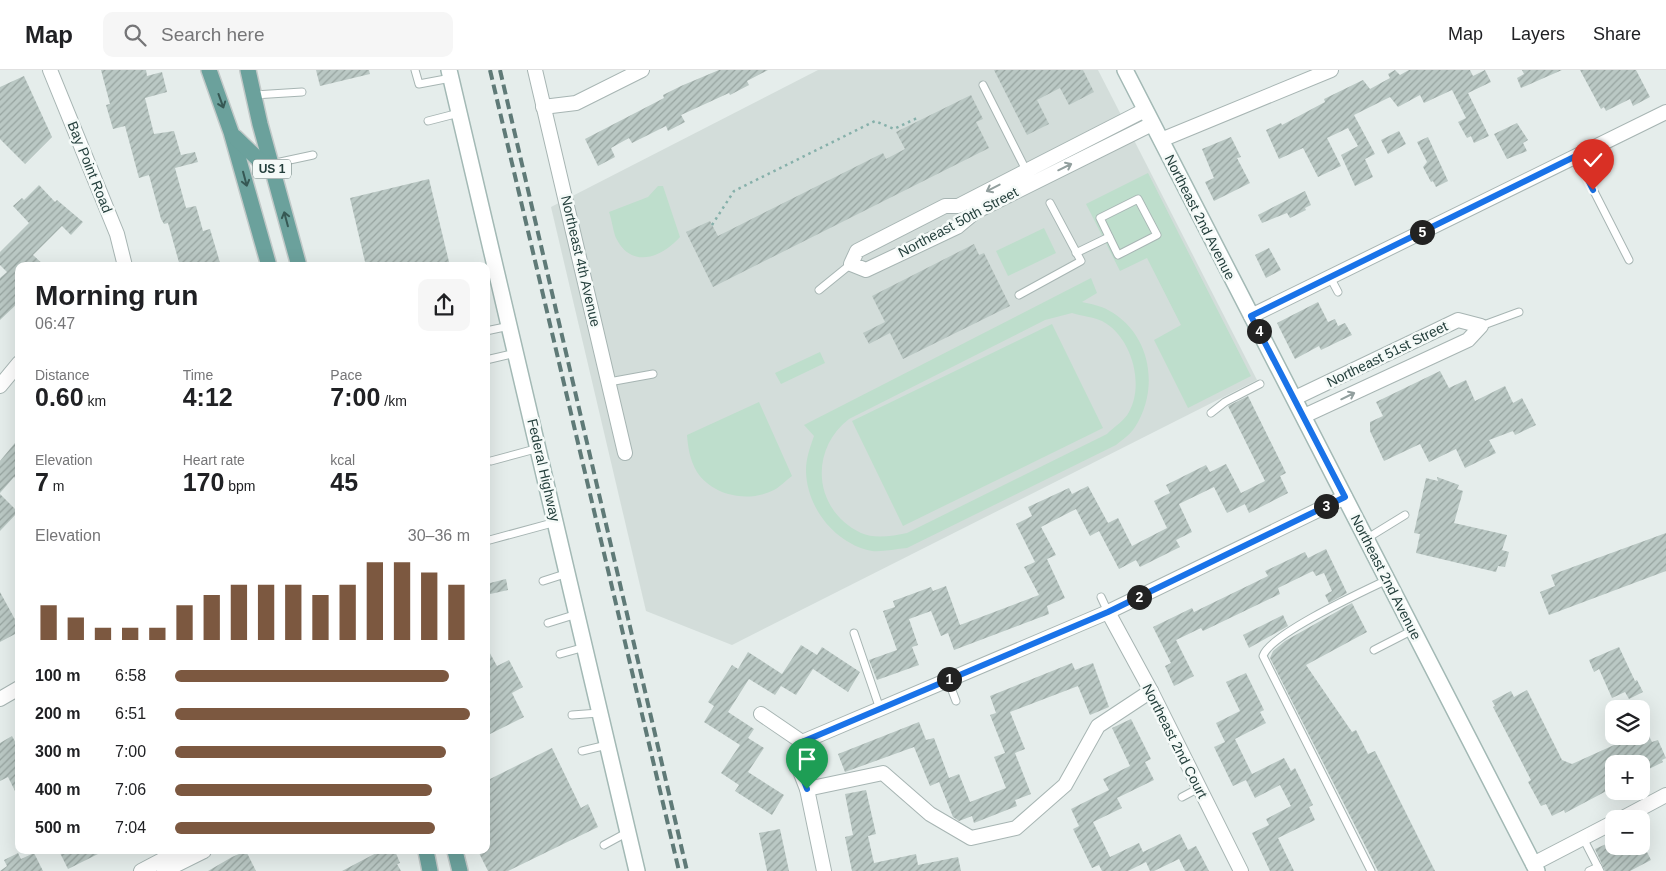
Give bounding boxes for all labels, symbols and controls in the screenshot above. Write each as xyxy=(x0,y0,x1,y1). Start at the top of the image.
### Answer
search box xyxy=(103,12,453,57)
text: Map xyxy=(25,21,73,48)
icon: search xyxy=(121,21,149,49)
text: Search here xyxy=(161,24,265,45)
text: Map xyxy=(1448,24,1483,44)
text: Layers xyxy=(1511,24,1565,44)
text: Share xyxy=(1593,24,1641,44)
one-way arrow xyxy=(217,93,226,108)
street label: Bay Point Road xyxy=(64,119,116,215)
pin xyxy=(1572,139,1614,190)
icon: check xyxy=(1579,146,1607,174)
street label: Northeast 2nd Avenue xyxy=(1161,152,1239,282)
road number: US 1 xyxy=(253,160,291,178)
one-way arrow xyxy=(1057,162,1072,171)
one-way arrow xyxy=(241,170,250,186)
street label: Northeast 50th Street xyxy=(895,184,1021,260)
one-way arrow xyxy=(986,184,1001,193)
street label: Northeast 4th Avenue xyxy=(558,194,604,328)
one-way arrow xyxy=(281,212,290,228)
pin: 5 xyxy=(1410,220,1434,244)
text: 5 xyxy=(1419,224,1426,240)
button: share xyxy=(418,279,470,331)
text: Morning run xyxy=(35,280,198,311)
text: 06:47 xyxy=(35,315,75,332)
pin: 4 xyxy=(1246,318,1272,344)
street label: Northeast 51st Street xyxy=(1324,318,1450,390)
text: 4 xyxy=(1256,323,1263,339)
text: Distance xyxy=(35,367,89,383)
text: Time xyxy=(183,367,213,383)
text: Pace xyxy=(330,367,362,383)
text: 0.60 xyxy=(35,383,84,411)
text: 4:12 xyxy=(183,383,233,411)
text: 7:00 xyxy=(330,383,380,411)
one-way arrow xyxy=(1341,391,1356,401)
text: km xyxy=(84,393,106,409)
text: /km xyxy=(380,393,407,409)
street label: Federal Highway xyxy=(524,417,564,523)
text: Elevation xyxy=(35,452,93,468)
text: Heart rate xyxy=(183,452,245,468)
text: kcal xyxy=(330,452,355,468)
text: 7 xyxy=(35,468,49,496)
text: 170 xyxy=(183,468,224,496)
text: 45 xyxy=(330,468,358,496)
text: m xyxy=(49,478,64,494)
text: bpm xyxy=(224,478,256,494)
pin: 3 xyxy=(1314,494,1338,518)
text: 3 xyxy=(1323,498,1330,514)
street label: Northeast 2nd Avenue xyxy=(1347,512,1425,642)
text: Elevation xyxy=(35,527,101,544)
text: 30–36 m xyxy=(408,527,470,544)
pin: 2 xyxy=(1126,584,1152,610)
text: 2 xyxy=(1136,589,1143,605)
pin: 1 xyxy=(936,666,962,692)
text: 100 m xyxy=(35,667,80,684)
text: 6:58 xyxy=(115,667,146,684)
text: 1 xyxy=(946,671,953,687)
street label: Northeast 2nd Court xyxy=(1139,681,1211,801)
map controls xyxy=(1605,700,1650,855)
button: layers xyxy=(1605,700,1650,745)
text: 200 m xyxy=(35,705,80,722)
text: 6:51 xyxy=(115,705,146,722)
pin xyxy=(786,738,828,789)
text: 300 m xyxy=(35,743,80,760)
text: 7:00 xyxy=(115,743,146,760)
icon: arrive xyxy=(793,745,821,773)
button: + xyxy=(1605,755,1650,800)
text: 400 m xyxy=(35,781,80,798)
text: 7:06 xyxy=(115,781,146,798)
button: − xyxy=(1605,810,1650,855)
text: 500 m xyxy=(35,819,80,836)
text: 7:04 xyxy=(115,819,146,836)

